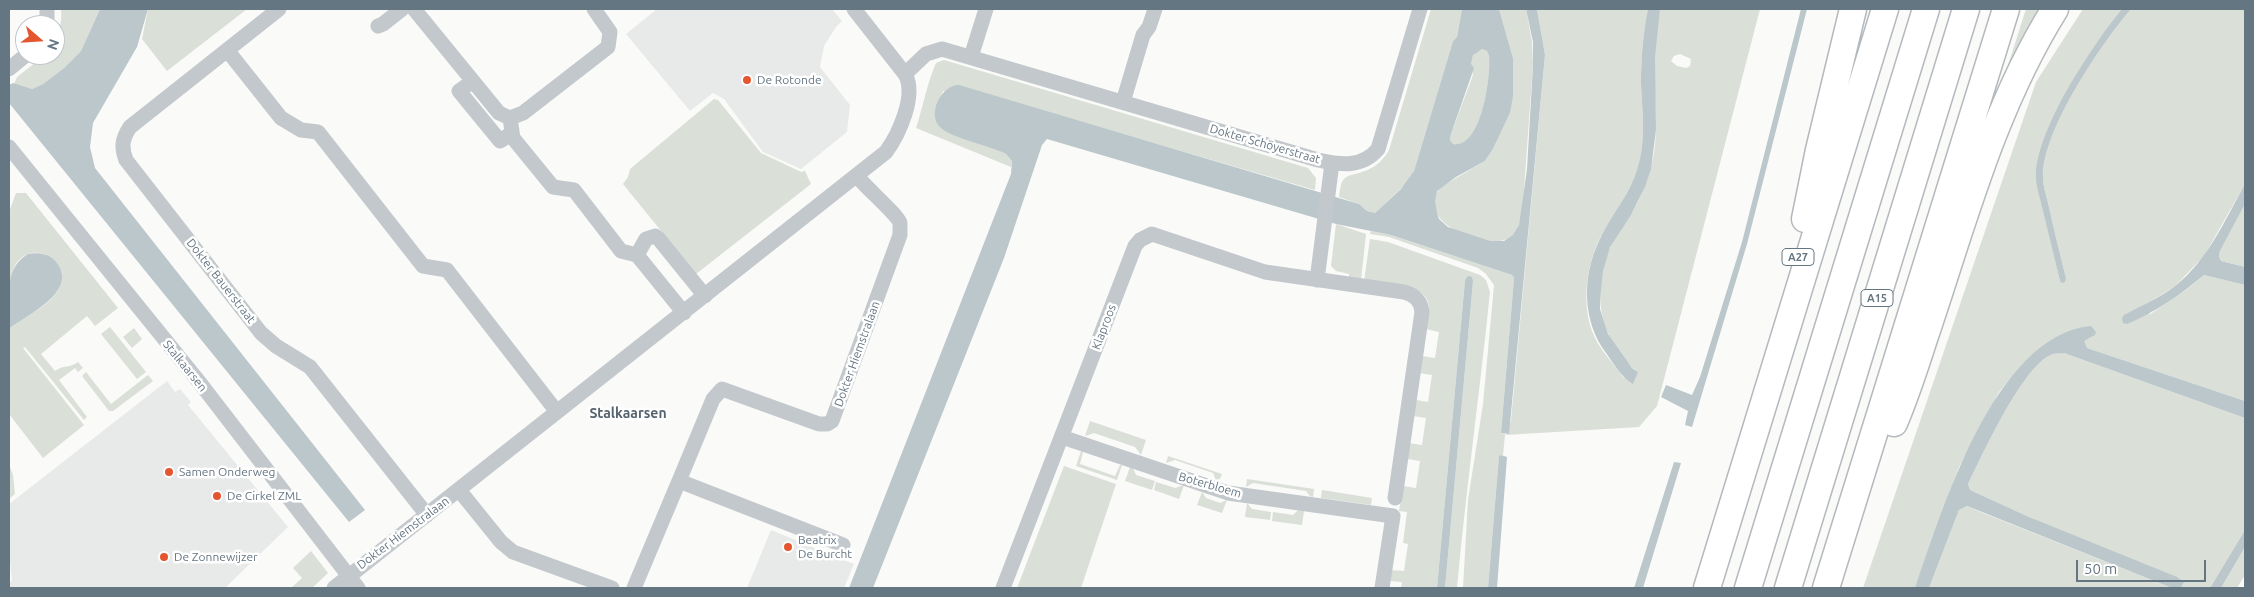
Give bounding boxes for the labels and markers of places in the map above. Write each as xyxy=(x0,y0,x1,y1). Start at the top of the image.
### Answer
place label: De Rotonde xyxy=(757,73,822,87)
marker: De Rotonde xyxy=(741,74,753,86)
place label: Samen Onderweg xyxy=(179,465,275,479)
marker: Samen Onderweg xyxy=(163,466,175,478)
place label: De Cirkel ZML xyxy=(227,489,301,503)
marker: De Cirkel ZML xyxy=(211,490,223,502)
place label: Beatrix De Burcht xyxy=(798,533,852,561)
marker: Beatrix De Burcht xyxy=(782,541,794,553)
place label: De Zonnewijzer xyxy=(174,550,258,564)
marker: De Zonnewijzer xyxy=(158,551,170,563)

